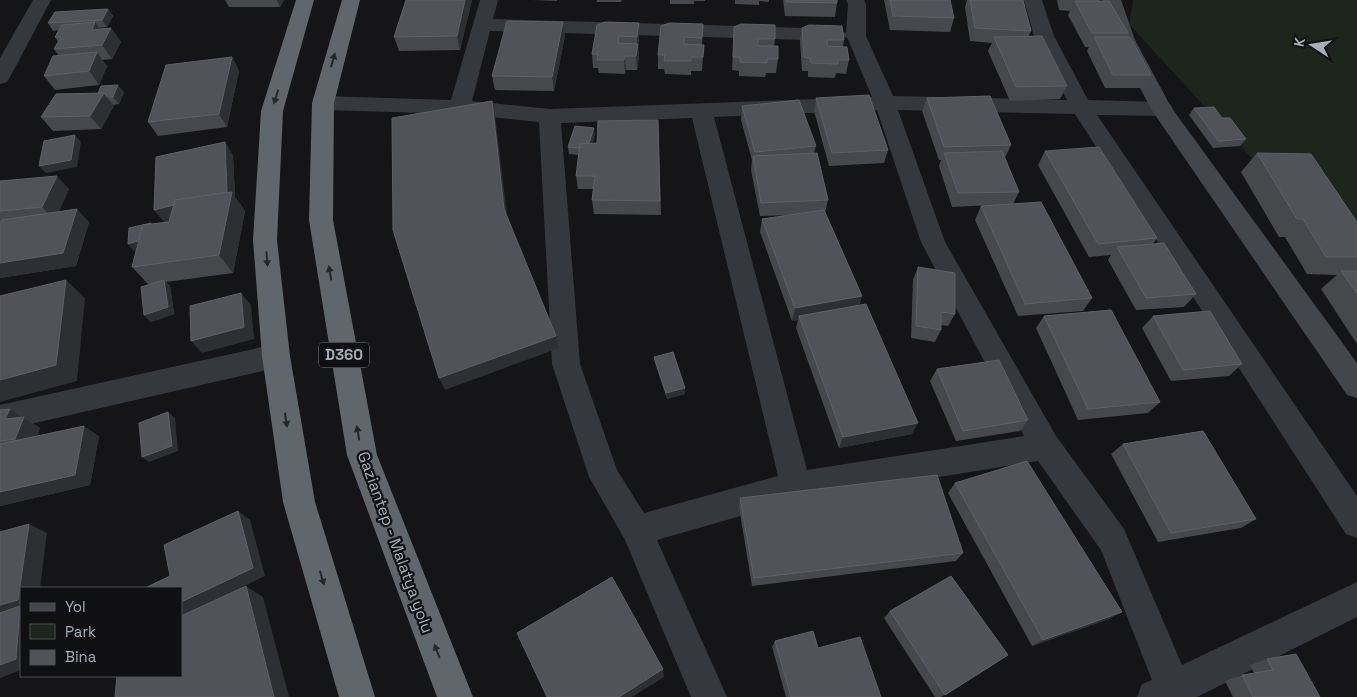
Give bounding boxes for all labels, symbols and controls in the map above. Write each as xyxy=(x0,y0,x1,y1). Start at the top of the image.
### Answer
north arrow xyxy=(1287,20,1337,70)
text: K xyxy=(1290,36,1309,48)
one-way arrow xyxy=(330,53,338,68)
one-way arrow xyxy=(272,90,280,105)
one-way arrow xyxy=(263,251,271,267)
one-way arrow xyxy=(326,265,334,281)
road number: D360 xyxy=(319,342,369,368)
one-way arrow xyxy=(282,412,290,428)
one-way arrow xyxy=(353,425,361,441)
street label: Gaziantep - Malatya yolu xyxy=(353,448,438,636)
one-way arrow xyxy=(318,571,326,586)
legend xyxy=(20,587,182,677)
text: Yol xyxy=(65,597,86,616)
text: Park xyxy=(65,622,96,641)
one-way arrow xyxy=(433,644,441,659)
text: Bina xyxy=(65,647,97,666)

